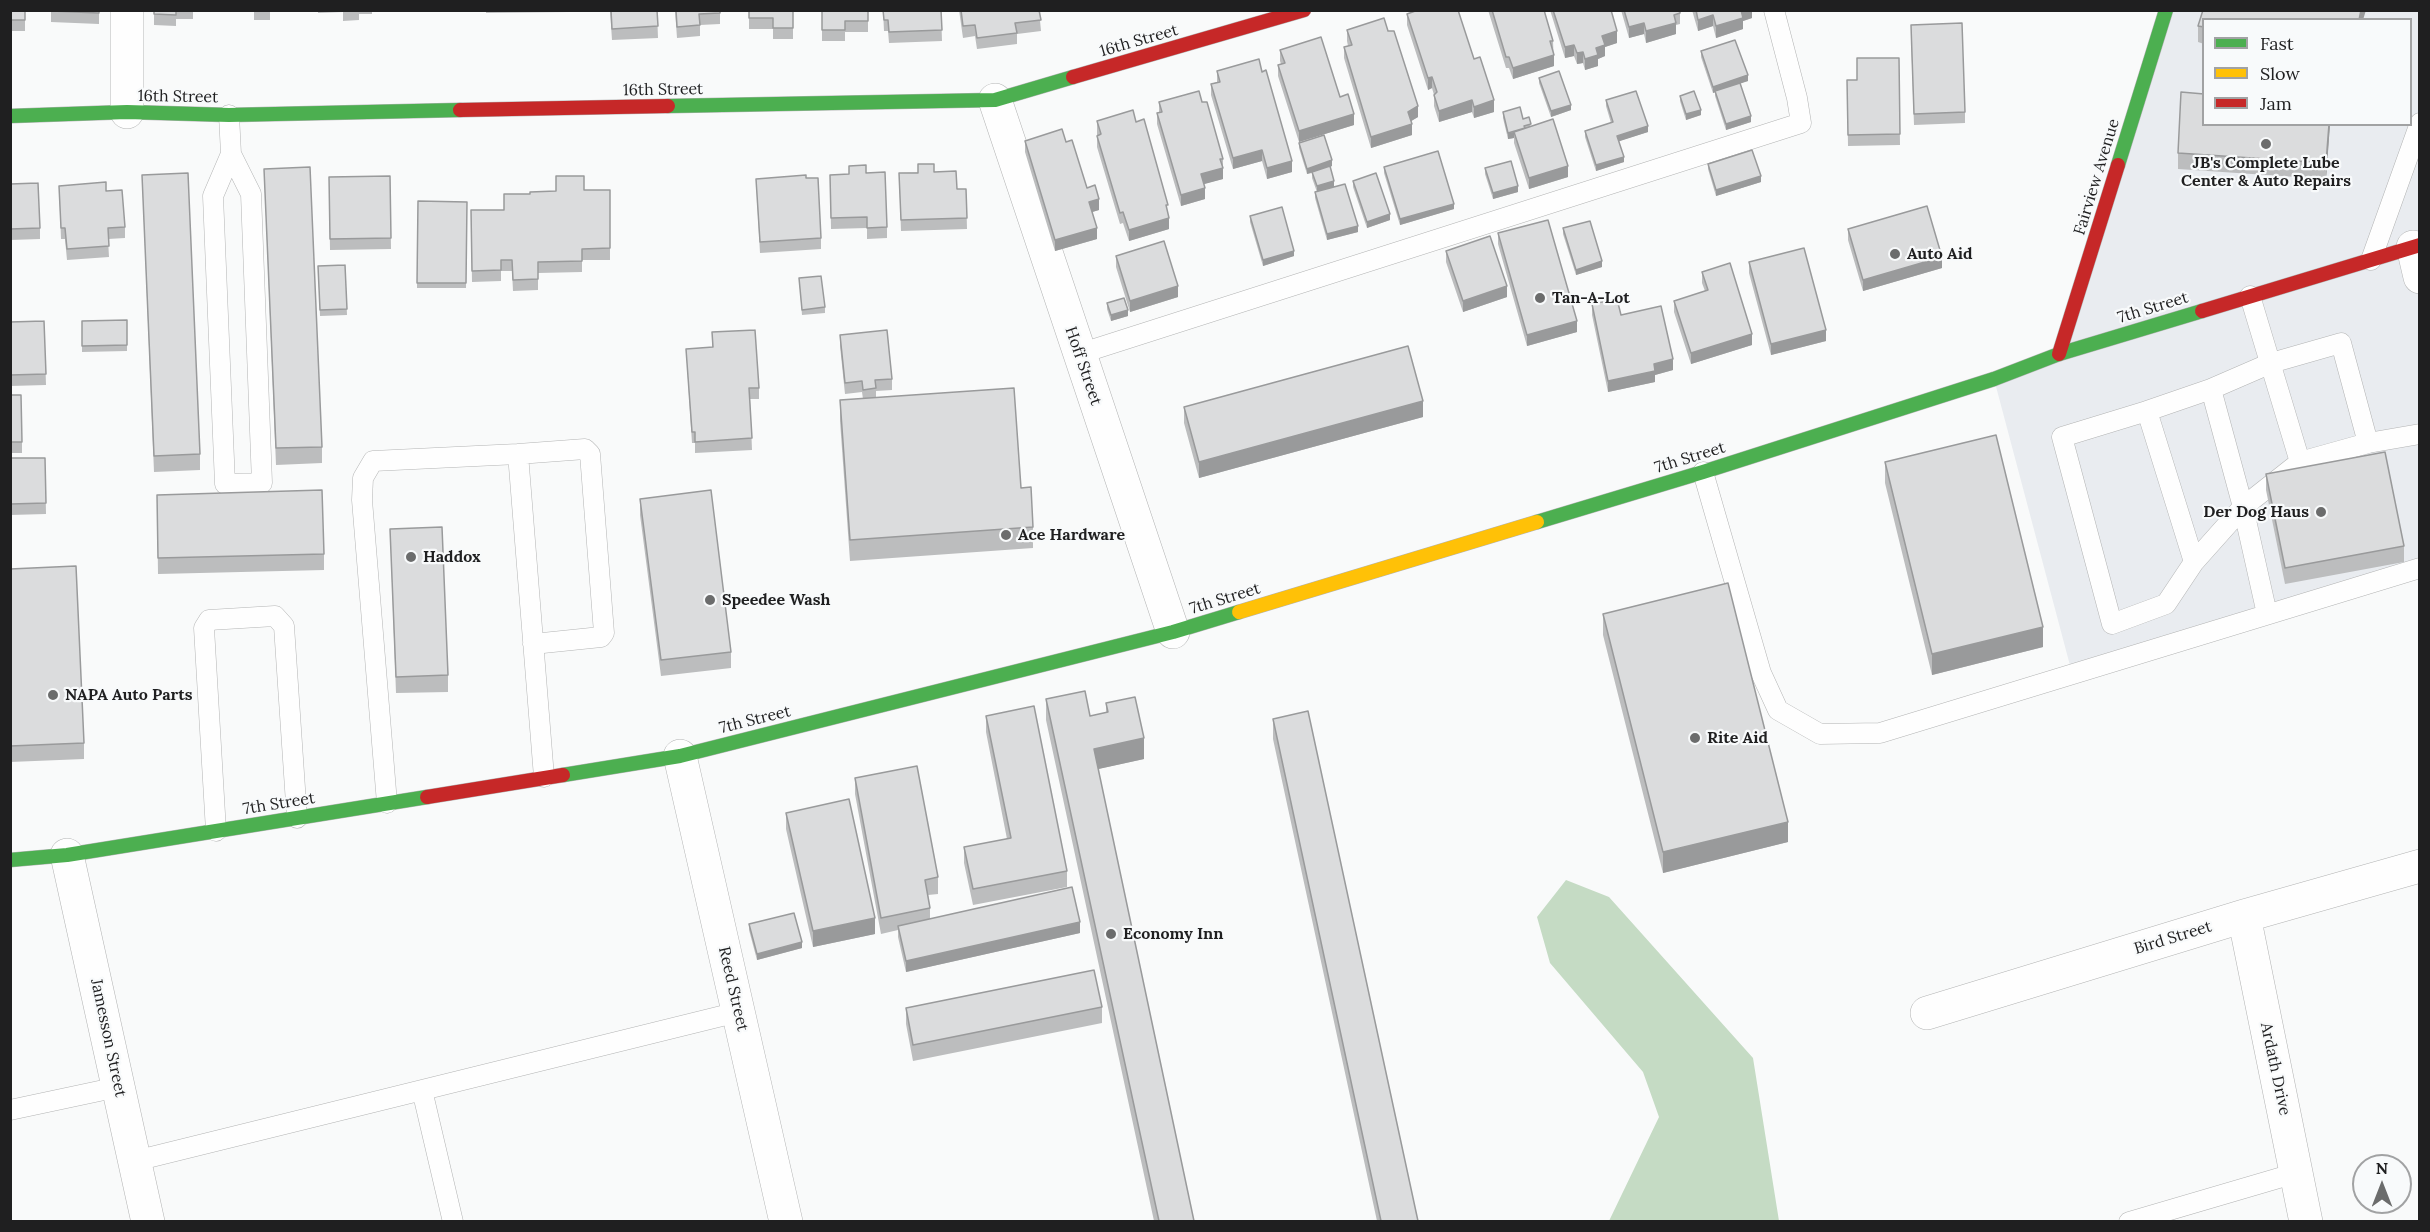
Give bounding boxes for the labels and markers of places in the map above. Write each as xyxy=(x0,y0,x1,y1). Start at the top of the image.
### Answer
marker: JB's Complete Lube Center & Auto Repairs xyxy=(2259,137,2273,151)
place label: JB's Complete Lube Center & Auto Repairs xyxy=(2181,153,2351,191)
place label: Auto Aid xyxy=(1907,244,1972,264)
marker: Auto Aid xyxy=(1888,247,1902,261)
place label: Tan-A-Lot xyxy=(1552,288,1630,308)
marker: Tan-A-Lot xyxy=(1533,291,1547,305)
place label: Der Dog Haus xyxy=(2203,502,2309,522)
marker: Der Dog Haus xyxy=(2314,505,2328,519)
place label: Ace Hardware xyxy=(1018,525,1125,545)
marker: Ace Hardware xyxy=(999,528,1013,542)
place label: Haddox xyxy=(423,547,481,567)
marker: Haddox xyxy=(404,550,418,564)
place label: Speedee Wash xyxy=(722,590,830,610)
marker: Speedee Wash xyxy=(703,593,717,607)
place label: NAPA Auto Parts xyxy=(65,685,193,705)
marker: NAPA Auto Parts xyxy=(46,688,60,702)
place label: Rite Aid xyxy=(1707,728,1768,748)
marker: Rite Aid xyxy=(1688,731,1702,745)
place label: Economy Inn xyxy=(1123,924,1223,944)
marker: Economy Inn xyxy=(1104,927,1118,941)

